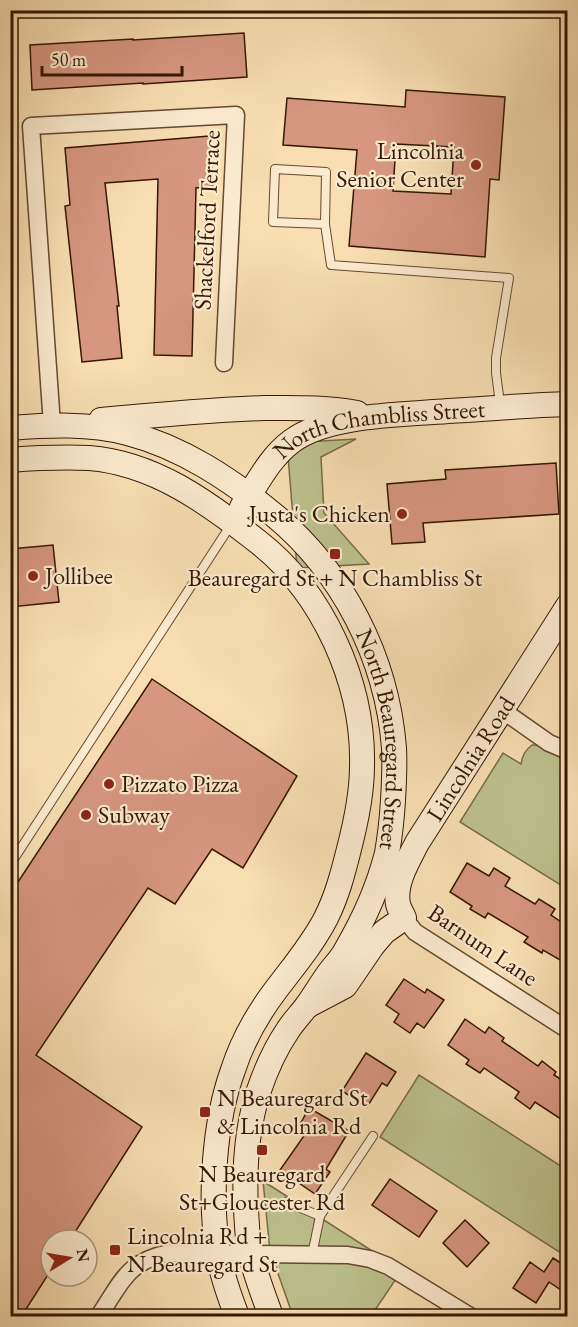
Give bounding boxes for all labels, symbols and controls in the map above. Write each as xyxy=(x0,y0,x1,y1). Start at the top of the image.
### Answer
scale bar xyxy=(42,39,182,77)
text: 50 m xyxy=(51,48,86,71)
street label: Shackelford Terrace xyxy=(186,129,227,311)
place label: Lincolnia Senior Center xyxy=(336,135,464,194)
marker: Lincolnia Senior Center xyxy=(469,158,483,172)
street label: North Chambliss Street xyxy=(266,393,486,465)
place label: Justa's Chicken xyxy=(247,498,390,529)
marker: Justa's Chicken xyxy=(395,507,409,521)
marker: Beauregard St + N Chambliss St xyxy=(328,547,342,561)
place label: Jollibee xyxy=(43,560,113,591)
place label: Beauregard St + N Chambliss St xyxy=(188,562,483,593)
marker: Jollibee xyxy=(26,569,40,583)
street label: North Beauregard Street xyxy=(349,624,410,853)
street label: Lincolnia Road xyxy=(419,689,522,827)
place label: Pizzato Pizza xyxy=(121,768,239,799)
marker: Pizzato Pizza xyxy=(102,777,116,791)
place label: Subway xyxy=(98,799,170,830)
marker: Subway xyxy=(79,808,93,822)
street label: Barnum Lane xyxy=(422,896,544,993)
place label: N Beauregard St & Lincolnia Rd xyxy=(217,1082,368,1141)
marker: N Beauregard St & Lincolnia Rd xyxy=(198,1105,212,1119)
marker: N Beauregard St+Gloucester Rd xyxy=(255,1143,269,1157)
place label: N Beauregard St+Gloucester Rd xyxy=(179,1158,346,1217)
place label: Lincolnia Rd + N Beauregard St xyxy=(127,1220,278,1279)
north arrow xyxy=(39,1228,99,1288)
marker: Lincolnia Rd + N Beauregard St xyxy=(108,1243,122,1257)
text: N xyxy=(72,1247,95,1264)

